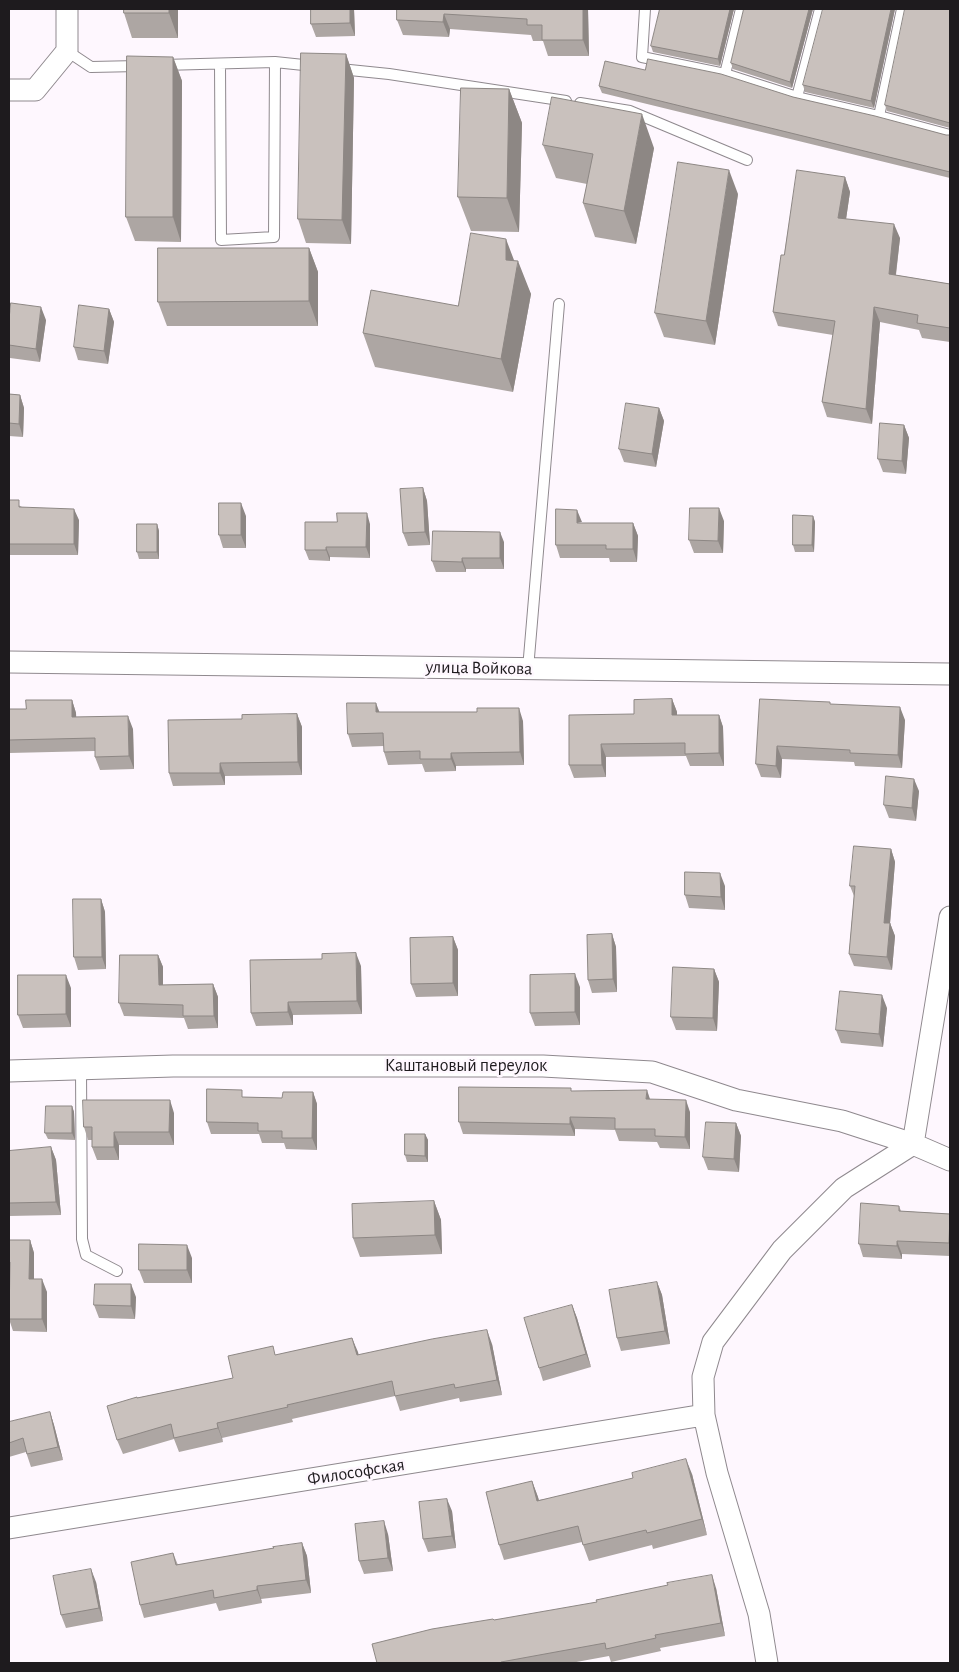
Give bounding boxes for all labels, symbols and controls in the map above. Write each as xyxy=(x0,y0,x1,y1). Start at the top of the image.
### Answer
street label: улица Войкова xyxy=(425,656,533,680)
street label: Каштановый переулок xyxy=(385,1055,547,1077)
street label: Философская xyxy=(306,1454,406,1490)

